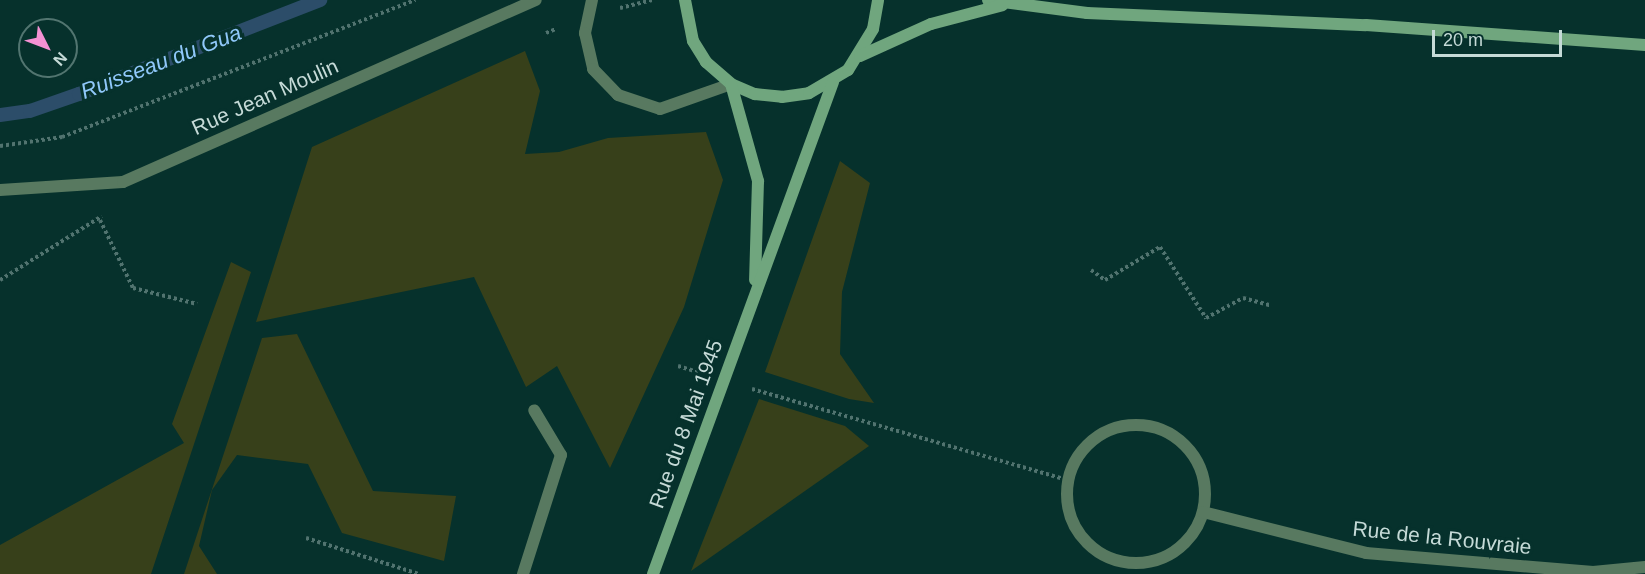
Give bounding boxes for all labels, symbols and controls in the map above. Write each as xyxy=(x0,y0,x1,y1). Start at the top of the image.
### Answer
north arrow xyxy=(18,18,78,78)
scale bar xyxy=(1435,18,1566,56)
water label: Ruisseau du Gua xyxy=(77,19,245,105)
text: 20 m xyxy=(1443,30,1483,50)
text: N xyxy=(50,49,70,69)
street label: Rue Jean Moulin xyxy=(188,53,342,141)
street label: Rue du 8 Mai 1945 xyxy=(644,336,728,512)
street label: Rue de la Rouvraie xyxy=(1351,516,1533,560)

